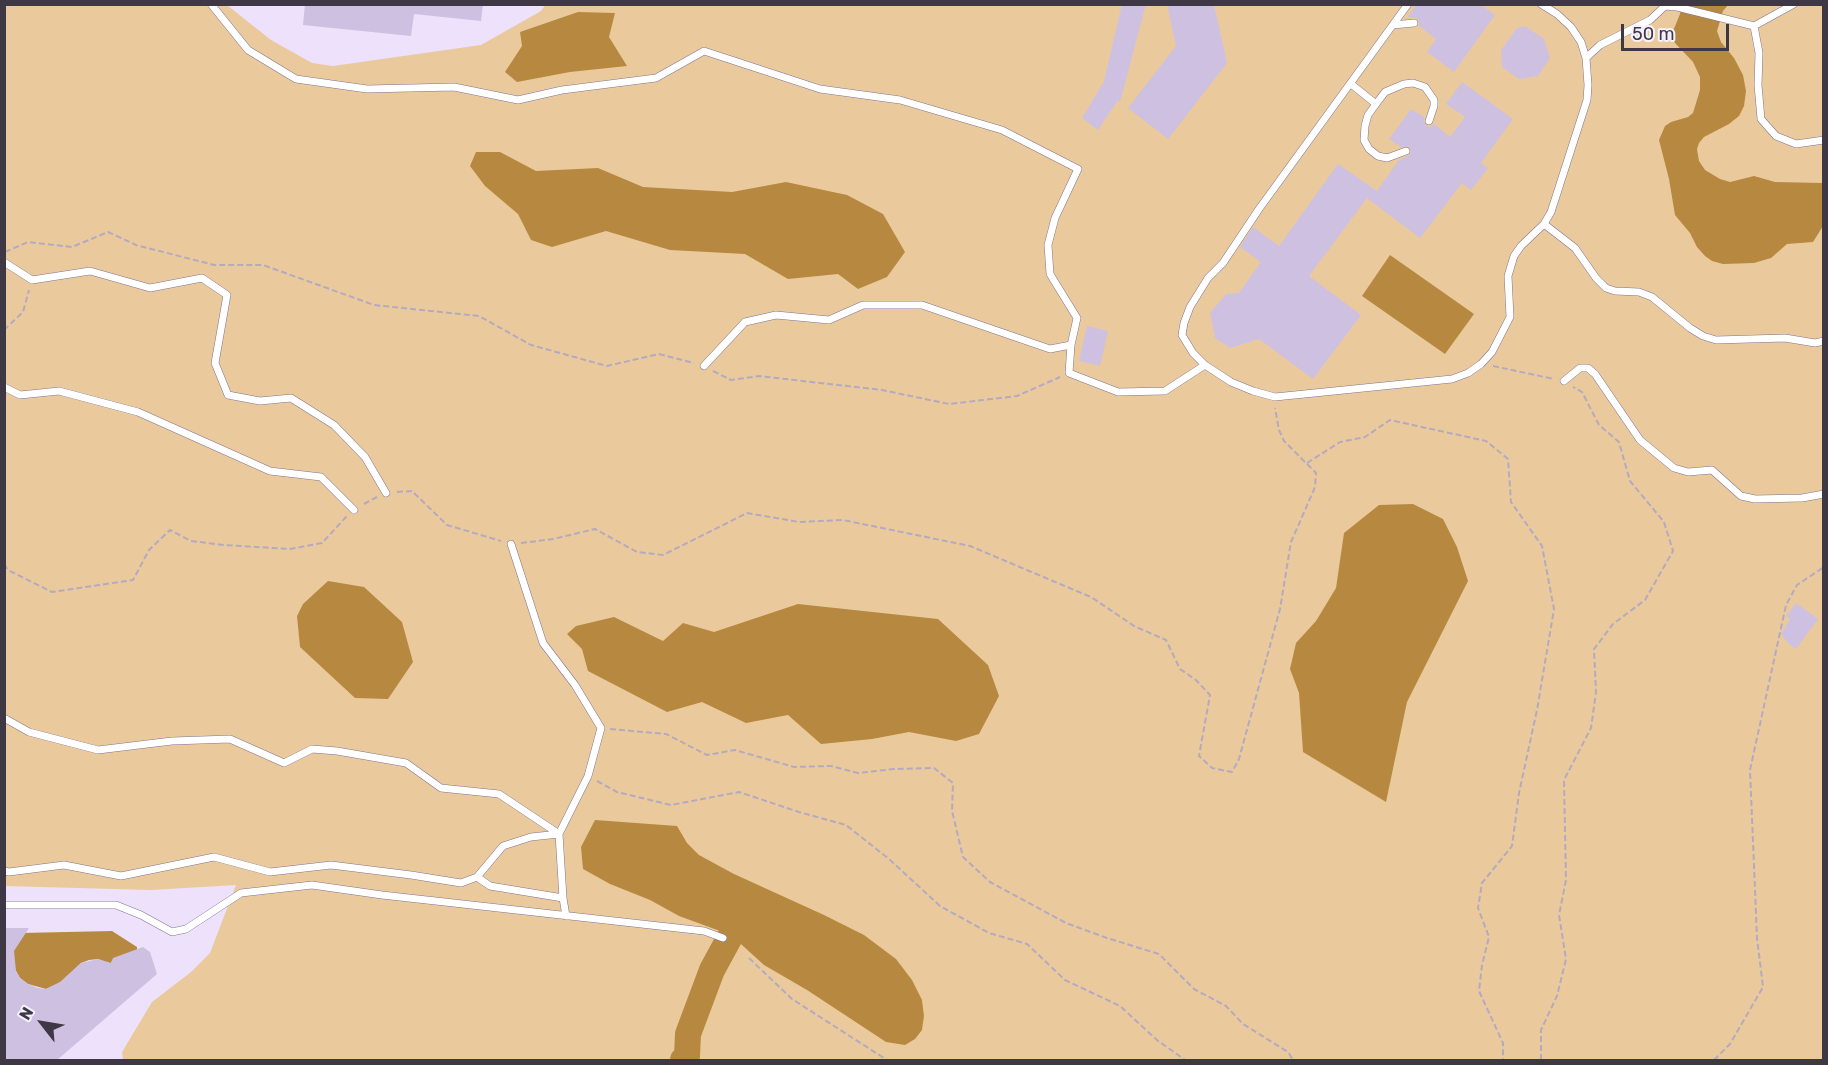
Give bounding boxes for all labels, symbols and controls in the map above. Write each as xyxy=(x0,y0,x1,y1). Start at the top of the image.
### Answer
scale bar xyxy=(1624,12,1732,50)
text: 50 m xyxy=(1632,23,1675,45)
north arrow xyxy=(12,993,72,1053)
text: N xyxy=(15,1004,37,1023)

